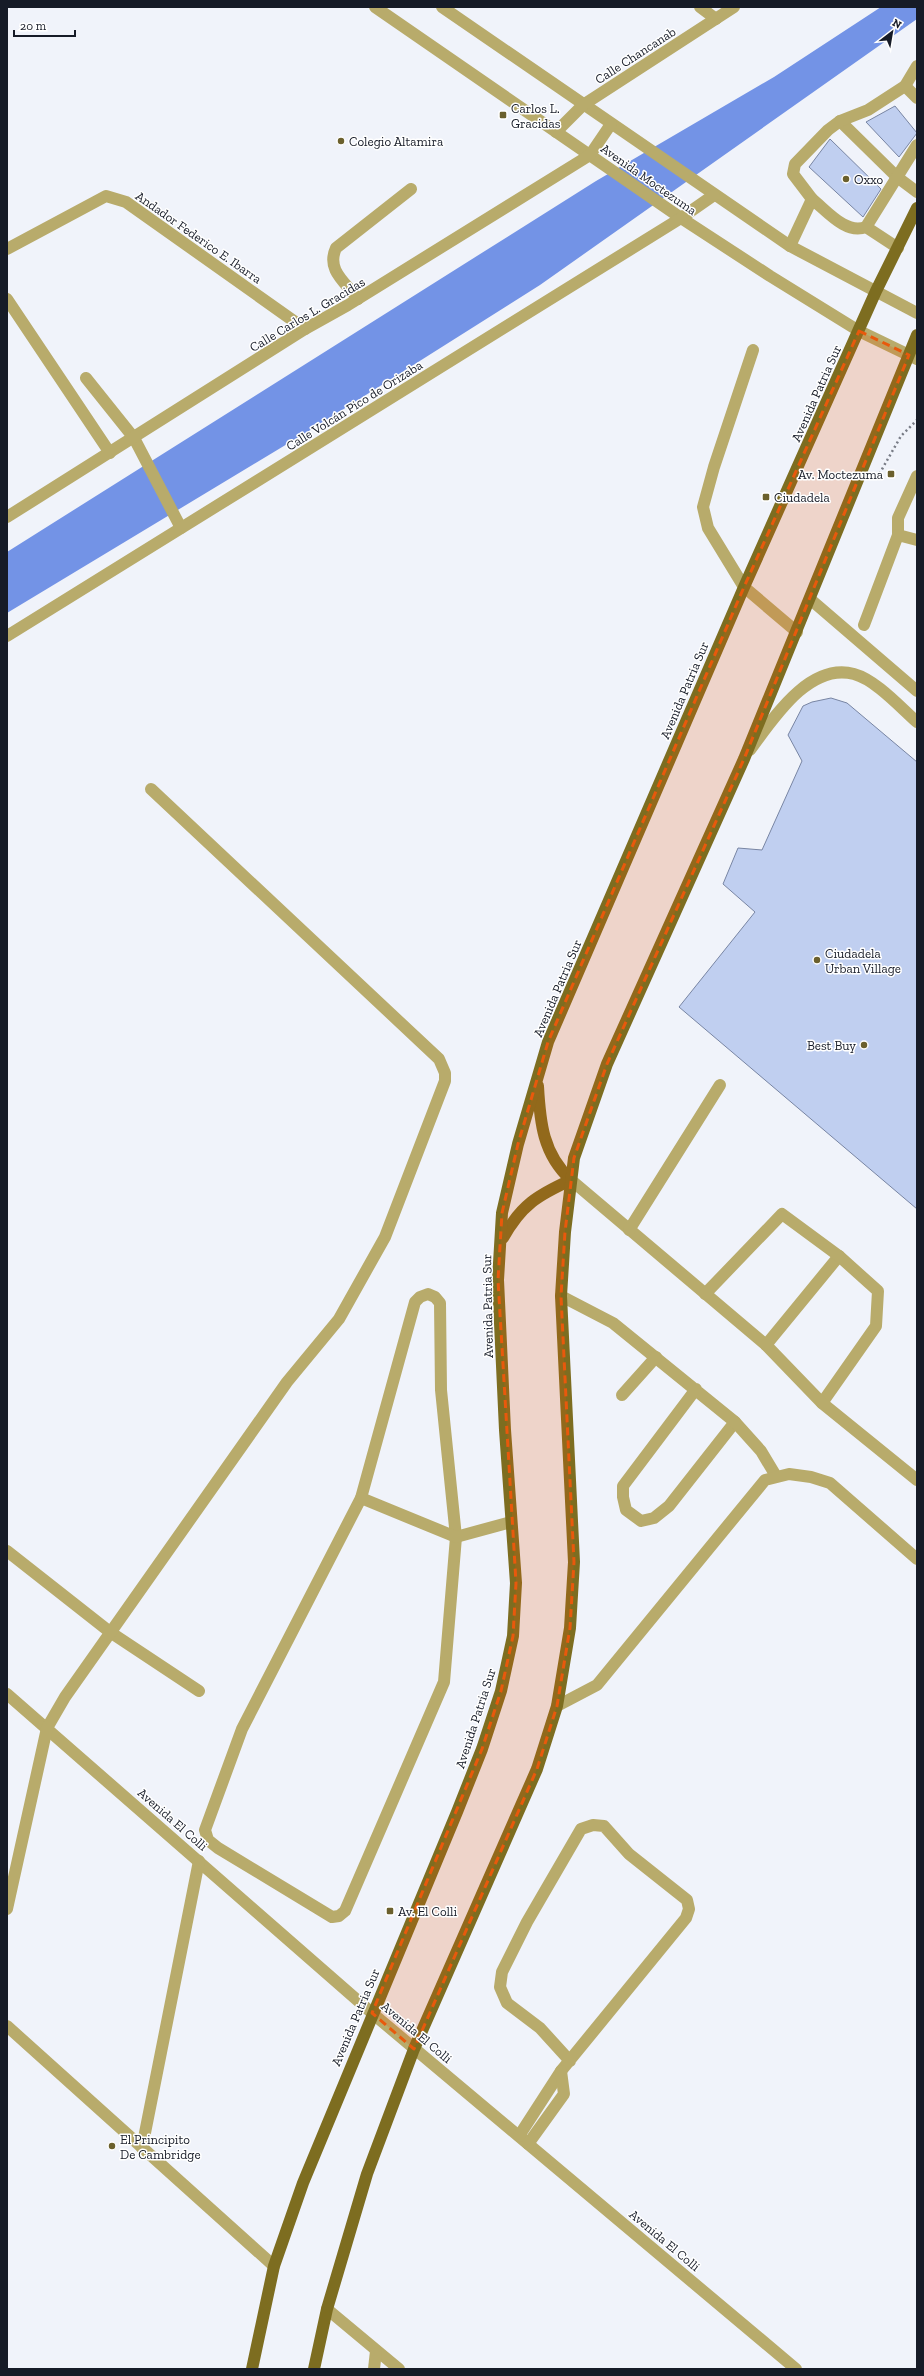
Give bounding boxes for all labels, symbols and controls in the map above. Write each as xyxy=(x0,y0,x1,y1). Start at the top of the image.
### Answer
scale bar xyxy=(14,12,75,38)
north arrow xyxy=(872,12,912,52)
text: N xyxy=(890,16,904,32)
text: 20 m xyxy=(20,19,47,33)
street label: Calle Chancanab xyxy=(592,24,678,87)
place label: Carlos L. Gracidas xyxy=(511,101,561,131)
marker: Carlos L. Gracidas xyxy=(498,110,508,120)
place label: Colegio Altamira xyxy=(349,134,444,149)
marker: Colegio Altamira xyxy=(336,136,346,146)
street label: Avenida Moctezuma xyxy=(598,141,700,218)
place label: Oxxo xyxy=(854,172,884,187)
marker: Oxxo xyxy=(841,174,851,184)
street label: Andador Federico E. Ibarra xyxy=(133,188,265,287)
street label: Calle Carlos L. Gracidas xyxy=(247,274,368,355)
street label: Avenida Patria Sur xyxy=(788,343,845,444)
street label: Calle Volcán Pico de Orizaba xyxy=(283,357,426,454)
place label: Av. Moctezuma xyxy=(798,467,884,482)
marker: Av. Moctezuma xyxy=(886,469,896,479)
place label: Ciudadela xyxy=(774,490,830,505)
marker: Ciudadela xyxy=(761,492,771,502)
street label: Avenida Patria Sur xyxy=(657,639,712,741)
street label: Avenida Patria Sur xyxy=(530,937,585,1039)
place label: Ciudadela Urban Village xyxy=(825,946,901,976)
marker: Ciudadela Urban Village xyxy=(812,955,822,965)
place label: Best Buy xyxy=(807,1038,856,1053)
marker: Best Buy xyxy=(859,1040,869,1050)
street label: Avenida Patria Sur xyxy=(479,1254,496,1358)
street label: Avenida Patria Sur xyxy=(452,1666,499,1770)
street label: Avenida El Colli xyxy=(135,1785,211,1854)
place label: Av. El Colli xyxy=(398,1904,457,1919)
marker: Av. El Colli xyxy=(385,1906,395,1916)
street label: Avenida Patria Sur xyxy=(328,1966,383,2068)
street label: Avenida El Colli xyxy=(378,1999,455,2066)
place label: El Principito De Cambridge xyxy=(120,2132,201,2162)
marker: El Principito De Cambridge xyxy=(107,2141,117,2151)
street label: Avenida El Colli xyxy=(626,2207,703,2274)

